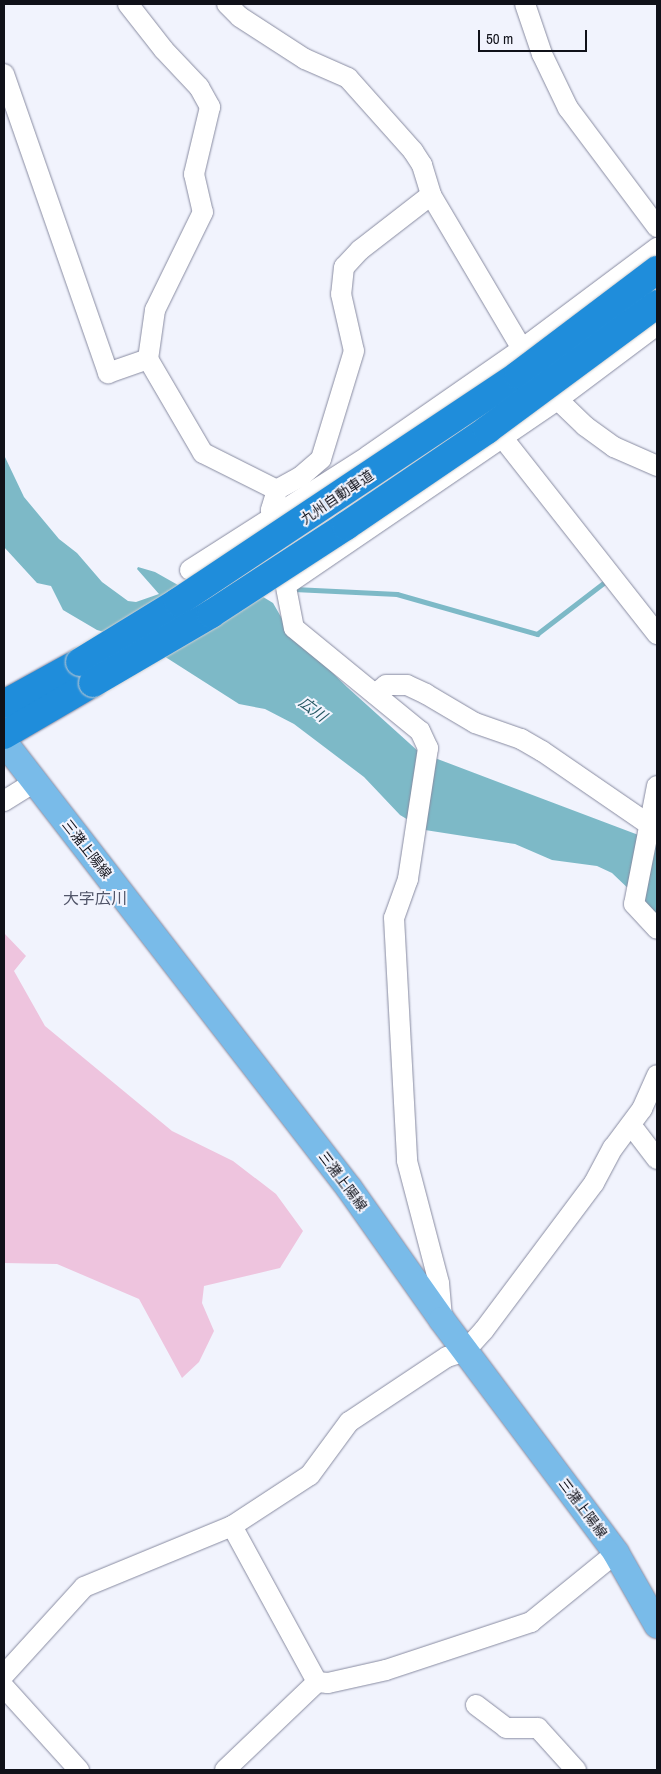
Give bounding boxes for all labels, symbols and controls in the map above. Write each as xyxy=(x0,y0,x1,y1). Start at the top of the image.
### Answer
scale bar xyxy=(481,20,590,52)
text: 50 m xyxy=(486,28,513,49)
street label: 九州自動車道 xyxy=(297,467,377,527)
water label: 広川 xyxy=(296,693,330,725)
street label: 三潴上陽線 xyxy=(59,816,115,882)
district label: 大字広川 xyxy=(63,888,127,908)
street label: 三潴上陽線 xyxy=(315,1148,371,1214)
street label: 三潴上陽線 xyxy=(555,1475,611,1541)

